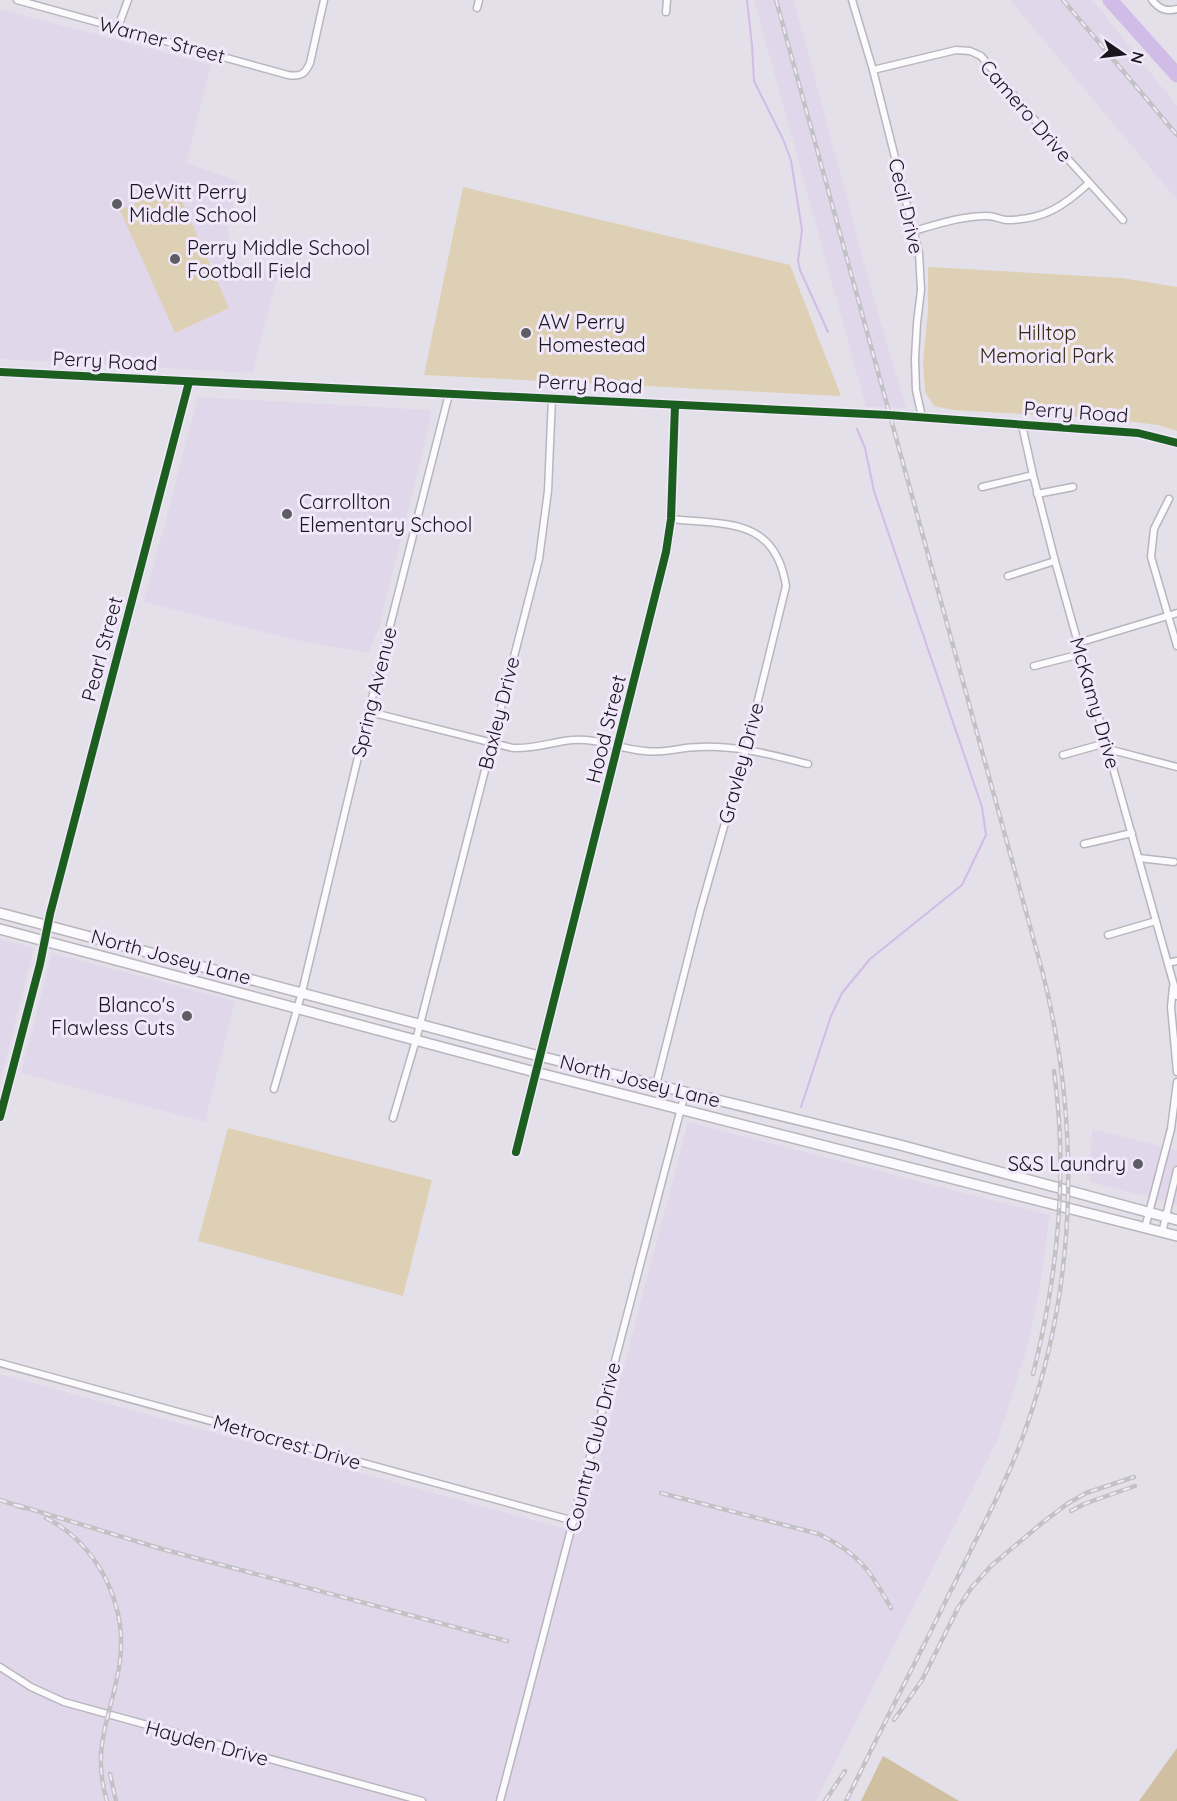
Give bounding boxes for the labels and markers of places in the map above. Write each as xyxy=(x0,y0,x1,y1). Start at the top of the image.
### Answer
place label: DeWitt Perry Middle School xyxy=(129,179,257,227)
marker: DeWitt Perry Middle School xyxy=(110,197,124,211)
place label: Perry Middle School Football Field xyxy=(187,235,370,283)
marker: Perry Middle School Football Field xyxy=(168,252,182,266)
place label: AW Perry Homestead xyxy=(538,309,646,357)
marker: AW Perry Homestead xyxy=(519,326,533,340)
place label: Carrollton Elementary School xyxy=(299,489,472,537)
marker: Carrollton Elementary School xyxy=(280,507,294,521)
place label: Blanco's Flawless Cuts xyxy=(51,992,175,1040)
marker: Blanco's Flawless Cuts xyxy=(180,1009,194,1023)
place label: S&S Laundry xyxy=(1008,1151,1126,1176)
marker: S&S Laundry xyxy=(1131,1157,1145,1171)

